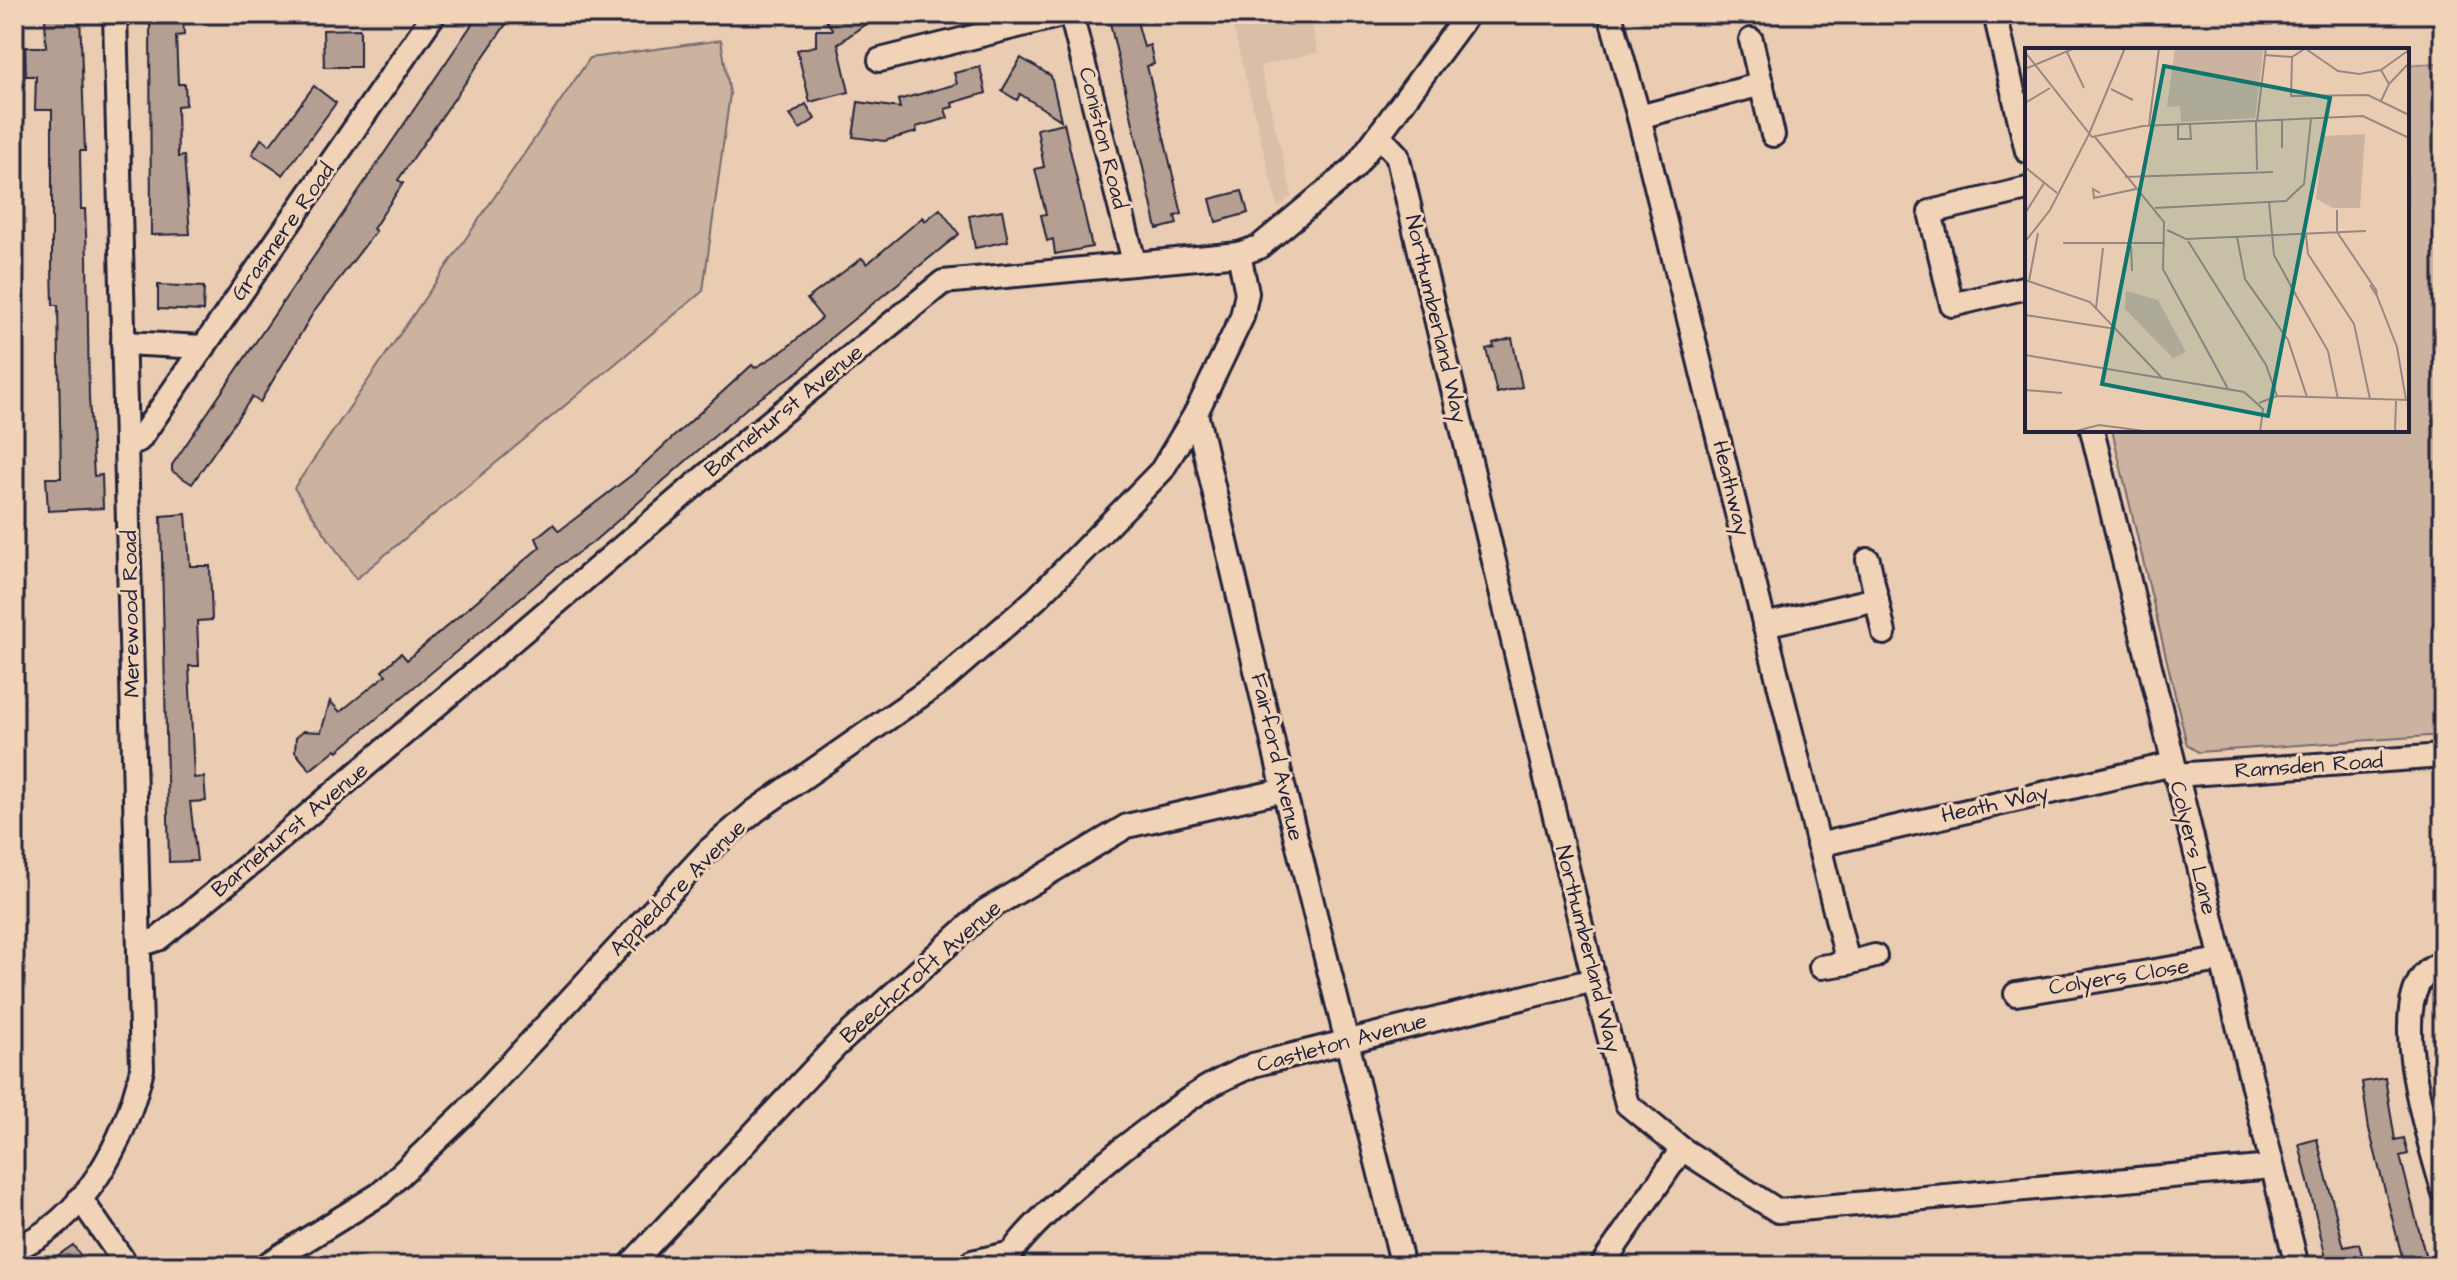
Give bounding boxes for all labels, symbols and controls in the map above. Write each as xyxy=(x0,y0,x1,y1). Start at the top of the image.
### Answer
inset map xyxy=(2025,48,2409,432)
street label: Coniston Road xyxy=(1070,64,1136,212)
street label: Grasmere Road xyxy=(224,157,342,307)
street label: Northumberland Way xyxy=(1396,212,1475,426)
street label: Barnehurst Avenue xyxy=(698,337,870,485)
street label: Heathway xyxy=(1703,437,1758,539)
street label: Merewood Road xyxy=(114,530,148,698)
street label: Fairford Avenue xyxy=(1243,670,1311,844)
street label: Ramsden Road xyxy=(2234,745,2384,787)
street label: Barnehurst Avenue xyxy=(205,755,375,905)
street label: Heath Way xyxy=(1938,777,2052,832)
street label: Colyers Lane xyxy=(2160,778,2225,918)
street label: Appledore Avenue xyxy=(603,813,753,963)
street label: Northumberland Way xyxy=(1546,842,1629,1056)
street label: Beechcroft Avenue xyxy=(833,893,1009,1051)
street label: Colyers Close xyxy=(2047,951,2192,1004)
street label: Castleton Avenue xyxy=(1254,1005,1430,1081)

